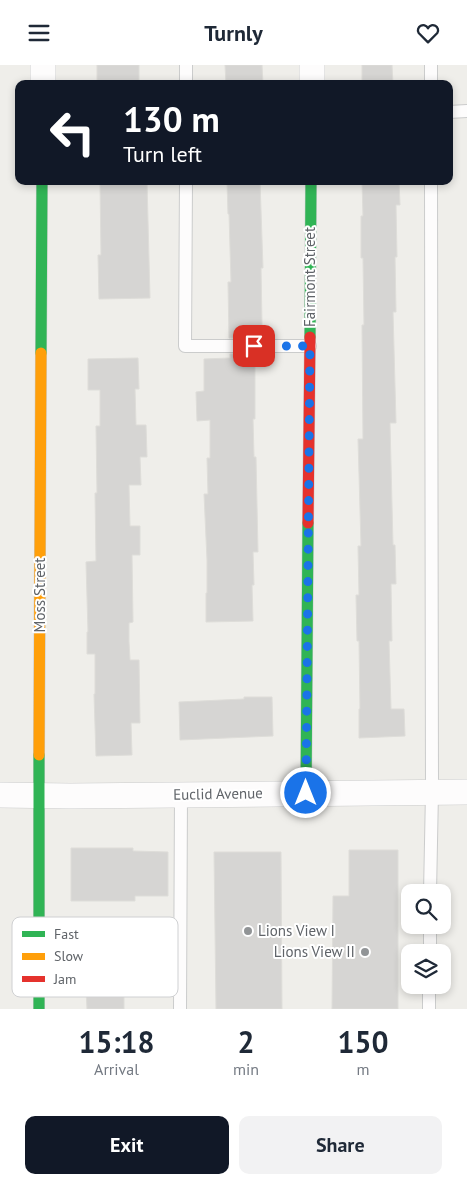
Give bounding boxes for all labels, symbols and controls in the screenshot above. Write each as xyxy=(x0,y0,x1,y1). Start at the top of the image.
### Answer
icon: menu xyxy=(25,19,53,47)
text: Turnly xyxy=(204,19,263,47)
icon: heart xyxy=(414,19,442,47)
text: 130 m xyxy=(123,96,220,142)
icon: left xyxy=(40,100,105,165)
text: Turn left xyxy=(123,140,202,168)
street label: Fairmont Street xyxy=(300,227,319,327)
pin xyxy=(233,325,275,367)
icon: arrive xyxy=(240,332,268,360)
street label: Moss Street xyxy=(30,558,49,632)
position arrow xyxy=(279,766,331,818)
street label: Euclid Avenue xyxy=(173,783,263,804)
map controls xyxy=(401,884,451,994)
button: search xyxy=(401,884,451,934)
legend xyxy=(12,917,178,997)
place label: Lions View I xyxy=(258,921,335,940)
text: Fast xyxy=(54,925,79,943)
marker: Lions View I xyxy=(242,925,254,937)
place label: Lions View II xyxy=(274,942,355,961)
button: layers xyxy=(401,944,451,994)
marker: Lions View II xyxy=(359,946,371,958)
text: Slow xyxy=(54,947,84,965)
text: Jam xyxy=(53,970,76,988)
text: 15:18 xyxy=(78,1022,155,1061)
text: 2 xyxy=(238,1022,255,1061)
text: 150 xyxy=(337,1022,389,1061)
text: Arrival xyxy=(94,1059,139,1079)
text: min xyxy=(233,1059,259,1079)
text: m xyxy=(357,1059,370,1079)
button: Exit xyxy=(25,1116,229,1174)
button: Share xyxy=(239,1116,442,1174)

